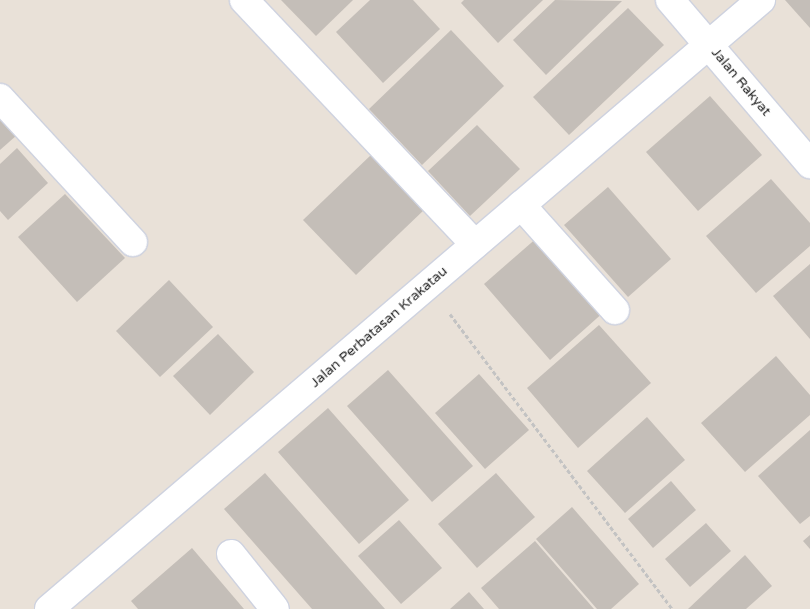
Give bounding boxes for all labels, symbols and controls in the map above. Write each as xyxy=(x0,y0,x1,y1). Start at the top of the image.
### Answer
street label: Jalan Rakyat xyxy=(708,44,774,120)
street label: Jalan Perbatasan Krakatau xyxy=(307,263,451,391)

